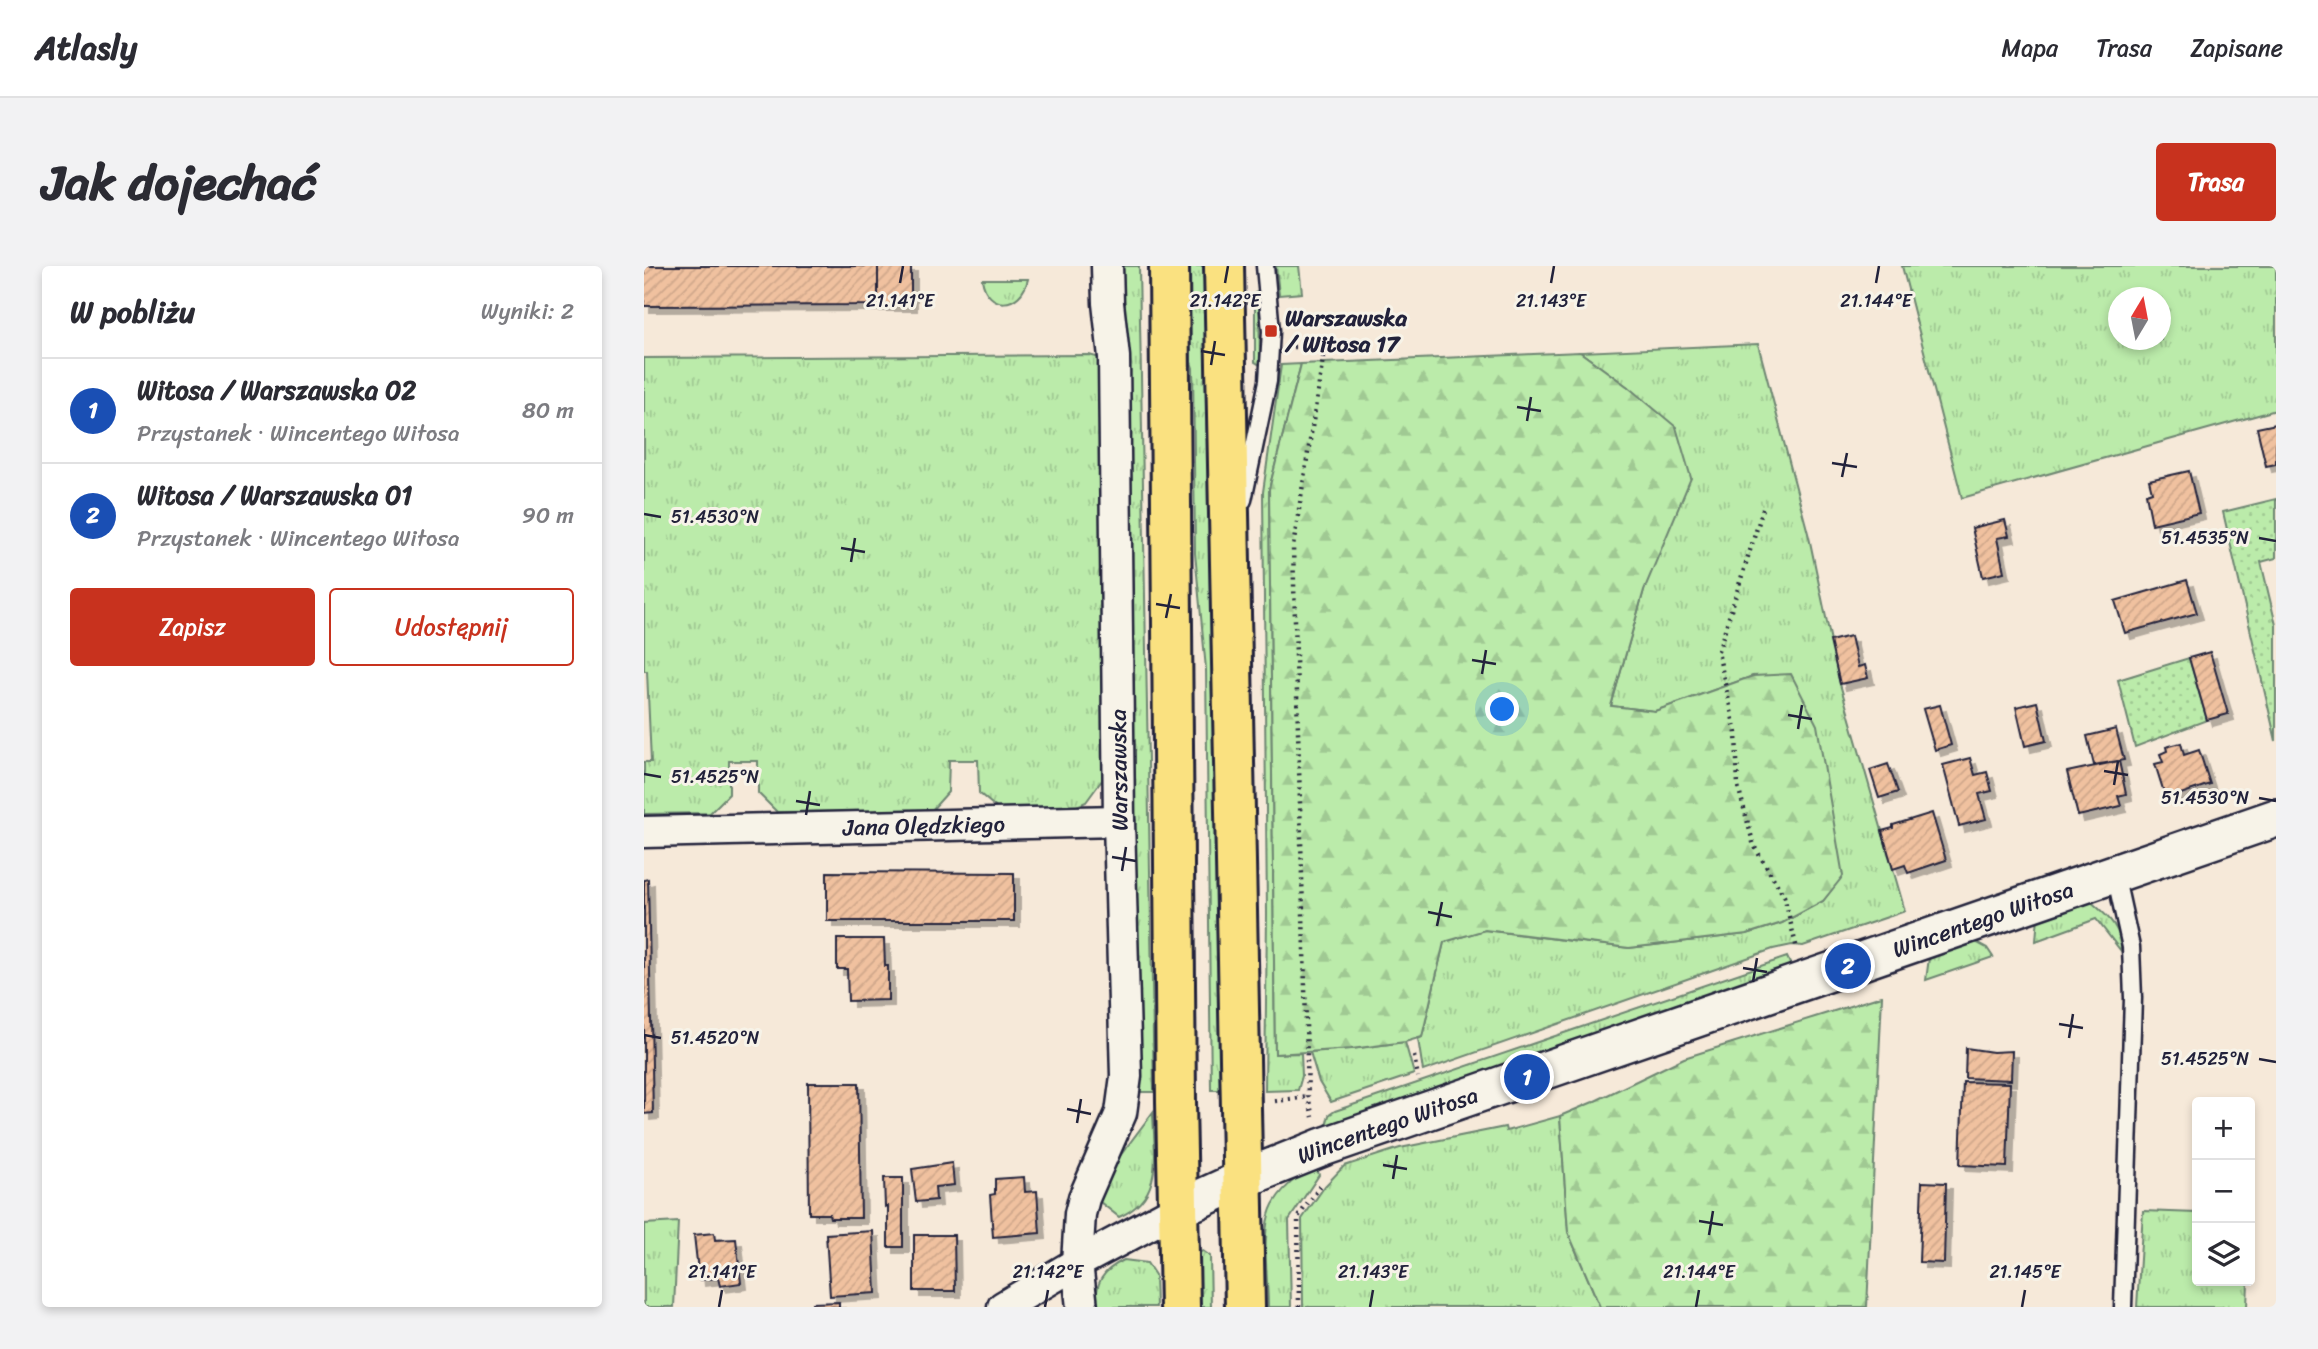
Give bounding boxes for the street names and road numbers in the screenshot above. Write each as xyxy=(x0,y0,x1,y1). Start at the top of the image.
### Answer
street label: Warszawska xyxy=(1097,708,1141,831)
street label: Jana Olędzkiego xyxy=(841,803,1005,848)
street label: Wincentego Witosa xyxy=(1887,869,2079,969)
street label: Wincentego Witosa xyxy=(1291,1074,1484,1176)

